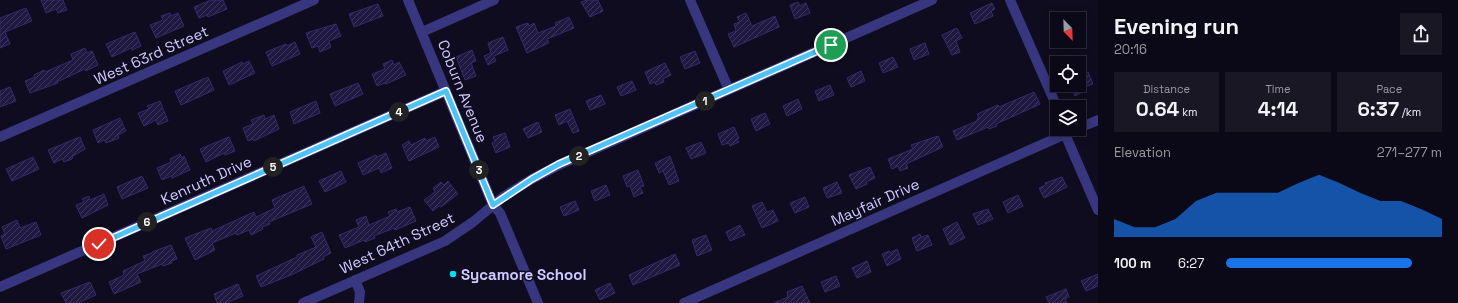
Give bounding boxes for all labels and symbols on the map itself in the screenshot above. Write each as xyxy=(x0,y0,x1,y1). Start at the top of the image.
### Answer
north arrow xyxy=(1050,12,1086,48)
street label: West 63rd Street xyxy=(91,21,211,89)
pin xyxy=(814,28,848,62)
street label: Coburn Avenue xyxy=(434,37,492,145)
pin: 1 xyxy=(695,91,715,111)
pin: 4 xyxy=(389,102,409,122)
pin: 2 xyxy=(569,146,589,166)
street label: Kenruth Drive xyxy=(158,151,255,209)
pin: 5 xyxy=(263,157,283,177)
pin: 3 xyxy=(469,160,489,180)
street label: Mayfair Drive xyxy=(828,174,922,230)
street label: West 64th Street xyxy=(337,208,458,278)
pin: 6 xyxy=(137,212,157,232)
pin xyxy=(82,227,116,261)
place label: Sycamore School xyxy=(461,265,586,284)
marker: Sycamore School xyxy=(448,269,458,279)

